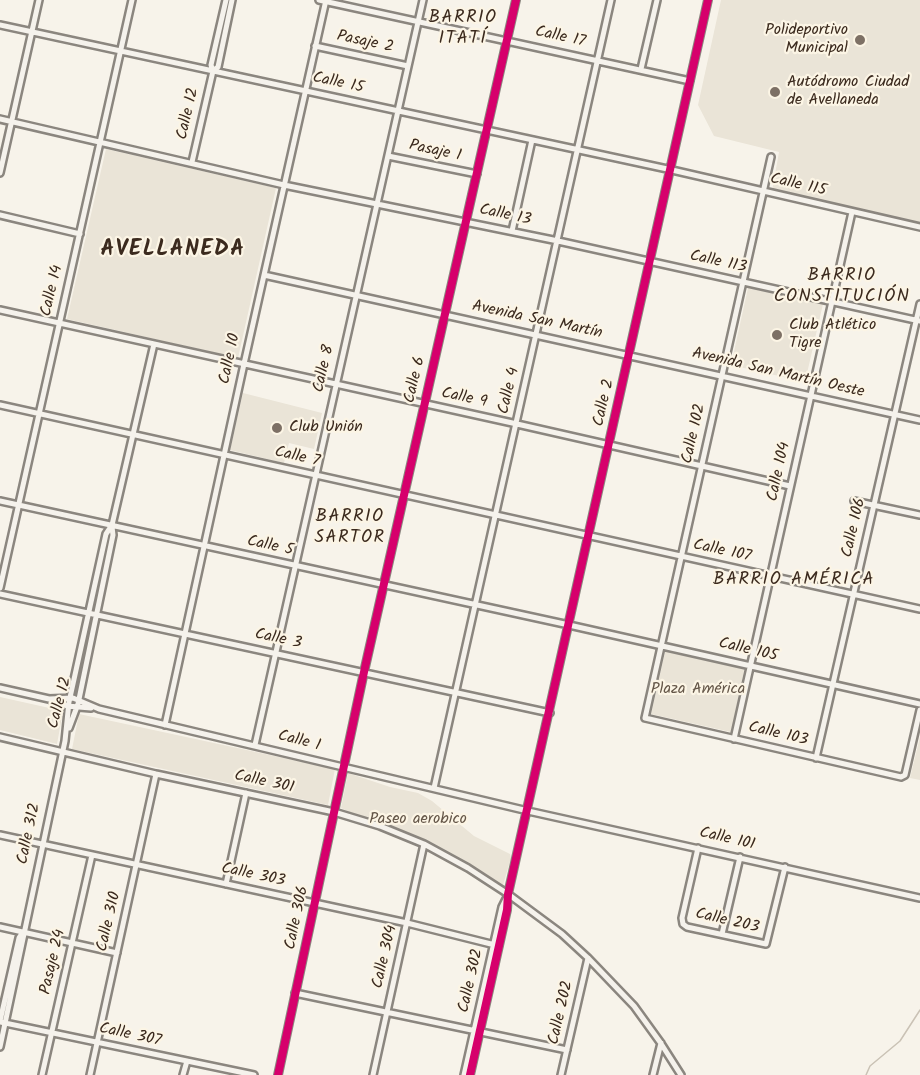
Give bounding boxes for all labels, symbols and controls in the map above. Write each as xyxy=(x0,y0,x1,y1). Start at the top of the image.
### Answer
district label: BARRIO ITATÍ xyxy=(428,8,498,50)
place label: Polideportivo Municipal xyxy=(765,21,848,59)
street label: Calle 17 xyxy=(533,23,587,53)
street label: Pasaje 2 xyxy=(335,28,395,58)
marker: Polideportivo Municipal xyxy=(853,33,867,47)
street label: Calle 15 xyxy=(310,69,366,99)
place label: Autódromo Ciudad de Avellaneda xyxy=(787,73,909,111)
marker: Autódromo Ciudad de Avellaneda xyxy=(768,85,782,99)
street label: Calle 12 xyxy=(174,86,204,142)
street label: Pasaje 1 xyxy=(407,137,463,167)
street label: Calle 115 xyxy=(768,170,828,202)
street label: Calle 13 xyxy=(477,201,533,231)
district label: AVELLANEDA xyxy=(100,238,246,264)
street label: Calle 113 xyxy=(688,248,748,278)
street label: Calle 14 xyxy=(38,263,68,319)
district label: BARRIO CONSTITUCIÓN xyxy=(774,266,910,308)
street label: Avenida San Martín xyxy=(470,298,604,344)
place label: Club Atlético Tigre xyxy=(789,316,876,354)
marker: Club Atlético Tigre xyxy=(770,328,784,342)
street label: Calle 10 xyxy=(216,332,246,386)
street label: Calle 8 xyxy=(310,343,340,395)
street label: Avenida San Martín Oeste xyxy=(690,345,866,403)
street label: Calle 6 xyxy=(401,355,431,405)
street label: Calle 4 xyxy=(495,366,525,416)
street label: Calle 2 xyxy=(590,378,620,428)
street label: Calle 9 xyxy=(439,385,489,413)
street label: Calle 102 xyxy=(679,402,711,466)
place label: Club Unión xyxy=(289,418,363,438)
marker: Club Unión xyxy=(270,421,284,435)
street label: Calle 104 xyxy=(764,440,796,504)
street label: Calle 7 xyxy=(272,443,322,473)
street label: Calle 106 xyxy=(839,496,871,560)
district label: BARRIO SARTOR xyxy=(314,507,386,550)
street label: Calle 5 xyxy=(245,533,295,561)
street label: Calle 107 xyxy=(691,536,753,568)
district label: BARRIO AMÉRICA xyxy=(713,570,875,592)
street label: Calle 3 xyxy=(253,626,303,654)
street label: Calle 105 xyxy=(717,635,779,667)
street label: Calle 12 xyxy=(45,675,77,731)
park label: Plaza América xyxy=(651,680,745,700)
street label: Calle 103 xyxy=(746,719,810,751)
street label: Calle 1 xyxy=(276,727,322,757)
street label: Calle 301 xyxy=(232,767,296,799)
street label: Calle 312 xyxy=(14,802,46,866)
park label: Paseo aerobico xyxy=(369,810,467,830)
street label: Calle 101 xyxy=(697,824,757,856)
street label: Calle 303 xyxy=(219,860,287,892)
street label: Calle 306 xyxy=(282,884,314,952)
street label: Calle 310 xyxy=(94,890,126,954)
street label: Calle 203 xyxy=(693,905,761,939)
street label: Calle 304 xyxy=(369,923,403,991)
street label: Pasaje 24 xyxy=(37,928,71,996)
street label: Calle 302 xyxy=(455,947,489,1015)
street label: Calle 202 xyxy=(545,979,579,1047)
street label: Calle 307 xyxy=(97,1020,163,1052)

